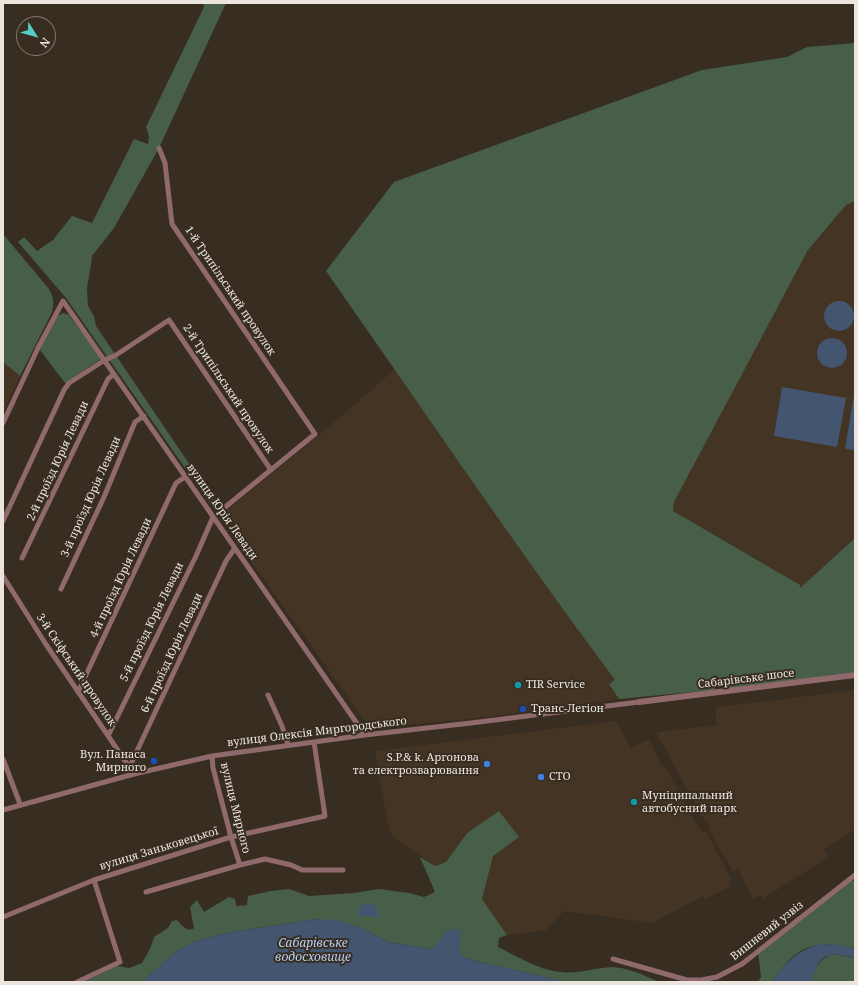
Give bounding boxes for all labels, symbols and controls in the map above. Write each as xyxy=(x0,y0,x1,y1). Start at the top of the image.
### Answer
north arrow xyxy=(16,16,56,56)
text: N xyxy=(37,35,54,51)
street label: 1-й Трипільський провулок xyxy=(182,224,278,358)
street label: 2-й Трипільський провулок xyxy=(180,322,276,456)
street label: 2-й проїзд Юрія Левади xyxy=(24,399,92,523)
street label: 3-й проїзд Юрія Левади xyxy=(58,435,124,559)
street label: вулиця Юрія Левади xyxy=(184,461,260,563)
street label: 4-й проїзд Юрія Левади xyxy=(87,516,155,640)
street label: 5-й проїзд Юрія Левади xyxy=(117,560,187,684)
street label: 6-й проїзд Юрія Левади xyxy=(138,591,206,715)
street label: 3-й Скіфський провулок xyxy=(33,611,119,729)
street label: Сабарівське шосе xyxy=(697,667,795,691)
place label: TIR Service xyxy=(526,678,585,692)
marker: TIR Service xyxy=(513,680,523,690)
place label: Транс-Легіон xyxy=(531,702,604,716)
marker: Транс-Легіон xyxy=(518,704,528,714)
street label: вулиця Олексія Миргородського xyxy=(226,714,408,750)
place label: Вул. Панаса Мирного xyxy=(80,748,146,774)
place label: S.P.& k. Аргонова та електрозварювання xyxy=(353,751,479,777)
marker: Вул. Панаса Мирного xyxy=(149,756,159,766)
marker: S.P.& k. Аргонова та електрозварювання xyxy=(482,759,492,769)
street label: вулиця Мирного xyxy=(217,761,253,855)
place label: СТО xyxy=(549,770,571,784)
marker: СТО xyxy=(536,772,546,782)
place label: Муніципальний автобусний парк xyxy=(642,789,737,815)
marker: Муніципальний автобусний парк xyxy=(629,797,639,807)
street label: вулиця Заньковецької xyxy=(98,825,220,873)
street label: Вишневий узвіз xyxy=(728,899,806,963)
water label: Сабарівське водосховище xyxy=(275,937,351,965)

